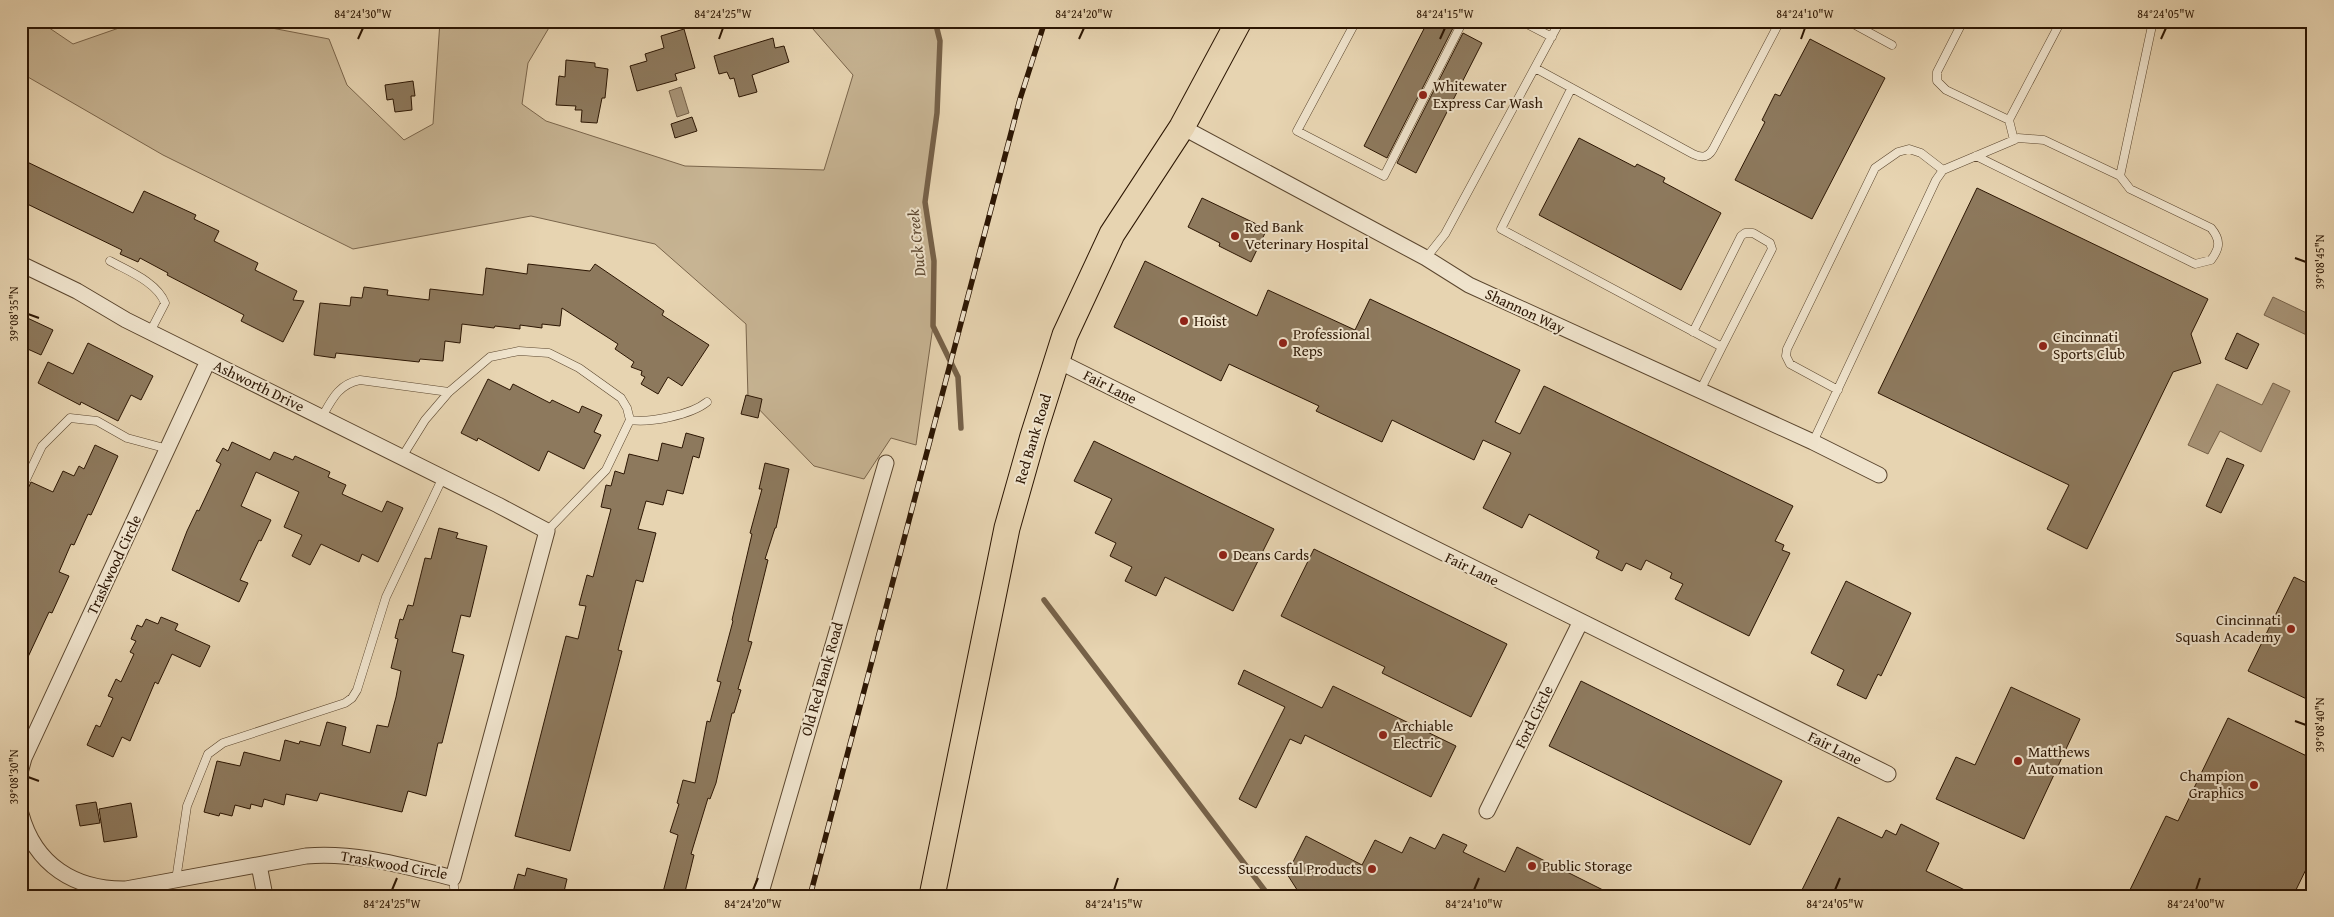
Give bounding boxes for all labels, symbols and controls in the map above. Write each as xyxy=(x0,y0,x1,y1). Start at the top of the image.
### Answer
text: 84°24'30"W xyxy=(334,5,393,22)
text: 84°24'25"W xyxy=(694,5,753,22)
text: 84°24'20"W xyxy=(1055,5,1114,22)
text: 84°24'15"W xyxy=(1416,5,1475,22)
text: 84°24'10"W xyxy=(1776,5,1835,22)
text: 84°24'05"W xyxy=(2137,5,2196,22)
place label: Whitewater Express Car Wash xyxy=(1433,75,1543,113)
marker: Whitewater Express Car Wash xyxy=(1417,89,1429,101)
water label: Duck Creek xyxy=(900,207,932,279)
place label: Red Bank Veterinary Hospital xyxy=(1245,216,1369,254)
marker: Red Bank Veterinary Hospital xyxy=(1229,230,1241,242)
text: 39°08'45"N xyxy=(2311,234,2328,290)
street label: Shannon Way xyxy=(1482,283,1569,338)
text: 39°08'35"N xyxy=(5,286,22,342)
place label: Hoist xyxy=(1194,310,1228,331)
marker: Hoist xyxy=(1178,315,1190,327)
place label: Professional Reps xyxy=(1293,323,1370,361)
place label: Cincinnati Sports Club xyxy=(2053,326,2125,364)
marker: Professional Reps xyxy=(1277,337,1289,349)
marker: Cincinnati Sports Club xyxy=(2037,340,2049,352)
street label: Ashworth Drive xyxy=(210,355,308,417)
street label: Fair Lane xyxy=(1080,364,1141,409)
street label: Red Bank Road xyxy=(1009,391,1056,487)
street label: Traskwood Circle xyxy=(81,511,146,618)
place label: Deans Cards xyxy=(1233,544,1309,565)
street label: Fair Lane xyxy=(1442,547,1503,591)
marker: Deans Cards xyxy=(1217,549,1229,561)
place label: Cincinnati Squash Academy xyxy=(2175,609,2282,647)
street label: Old Red Bank Road xyxy=(795,619,848,738)
marker: Cincinnati Squash Academy xyxy=(2285,623,2297,635)
street label: Ford Circle xyxy=(1509,682,1558,752)
text: 39°08'40"N xyxy=(2311,697,2328,753)
place label: Archiable Electric xyxy=(1393,715,1453,753)
street label: Fair Lane xyxy=(1805,726,1866,770)
marker: Archiable Electric xyxy=(1377,729,1389,741)
place label: Matthews Automation xyxy=(2028,741,2104,779)
text: 39°08'30"N xyxy=(5,749,22,805)
marker: Matthews Automation xyxy=(2012,755,2024,767)
place label: Champion Graphics xyxy=(2180,765,2245,803)
marker: Champion Graphics xyxy=(2248,779,2260,791)
street label: Traskwood Circle xyxy=(339,845,449,884)
place label: Public Storage xyxy=(1542,855,1632,876)
place label: Successful Products xyxy=(1238,858,1362,879)
marker: Public Storage xyxy=(1526,860,1538,872)
marker: Successful Products xyxy=(1366,863,1378,875)
text: 84°24'25"W xyxy=(363,895,422,912)
text: 84°24'20"W xyxy=(724,895,783,912)
text: 84°24'15"W xyxy=(1085,895,1144,912)
text: 84°24'10"W xyxy=(1445,895,1504,912)
text: 84°24'05"W xyxy=(1806,895,1865,912)
text: 84°24'00"W xyxy=(2167,895,2226,912)

